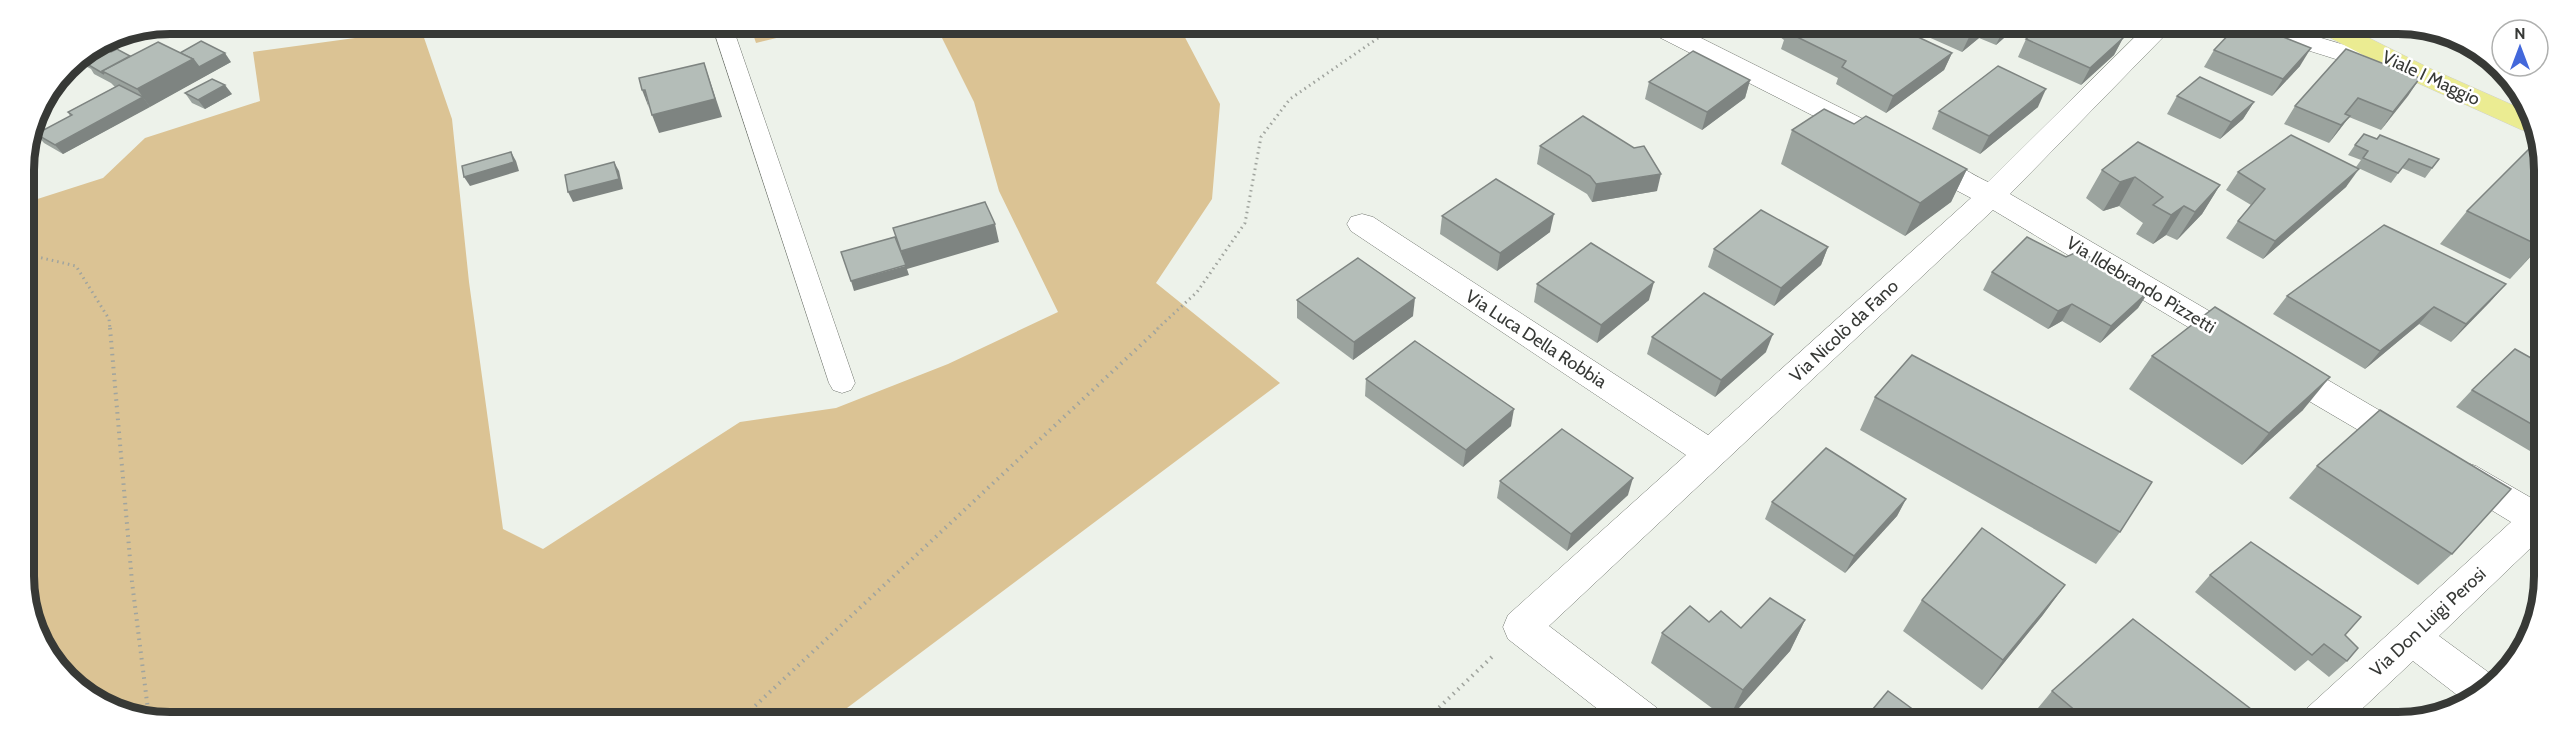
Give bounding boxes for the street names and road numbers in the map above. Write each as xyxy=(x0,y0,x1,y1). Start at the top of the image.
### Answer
street label: Viale I Maggio xyxy=(2379,46,2484,110)
street label: Via Ildebrando Pizzetti xyxy=(2062,232,2220,338)
street label: Via Nicolò da Fano xyxy=(1785,275,1903,387)
street label: Via Luca Della Robbia xyxy=(1461,285,1611,393)
street label: Via Don Luigi Perosi xyxy=(2365,563,2491,681)

